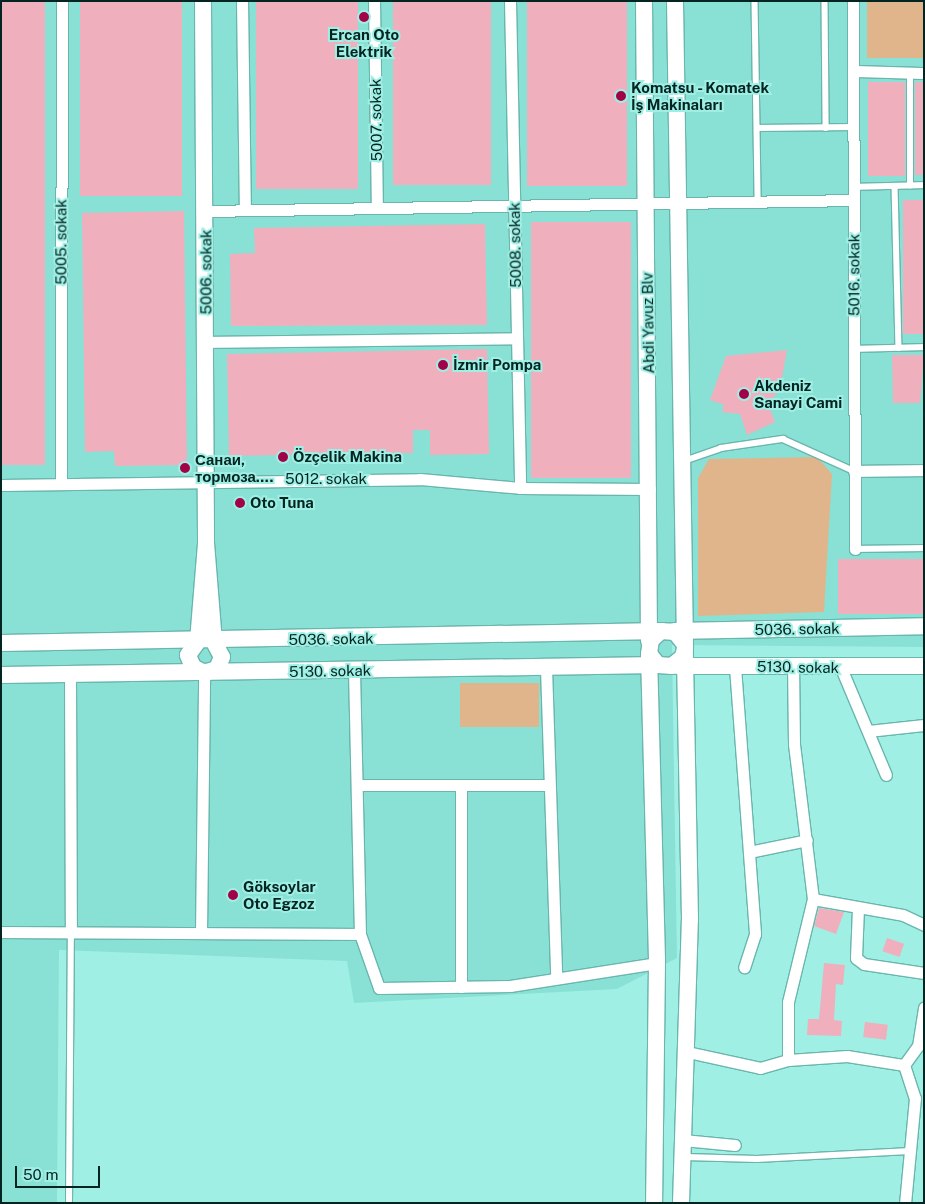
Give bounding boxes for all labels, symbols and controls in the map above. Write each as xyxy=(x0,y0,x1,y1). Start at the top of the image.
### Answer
marker: Ercan Oto Elektrik xyxy=(358,11,370,23)
place label: Ercan Oto Elektrik xyxy=(329,25,399,60)
street label: 5007. sokak xyxy=(366,78,386,162)
place label: Komatsu - Komatek İş Makinaları xyxy=(631,78,771,113)
marker: Komatsu - Komatek İş Makinaları xyxy=(615,90,627,102)
street label: 5005. sokak xyxy=(52,199,70,285)
street label: 5008. sokak xyxy=(505,202,525,288)
street label: 5006. sokak xyxy=(197,229,215,315)
street label: 5016. sokak xyxy=(845,234,863,316)
street label: Abdi Yavuz Blv xyxy=(638,272,658,374)
place label: İzmir Pompa xyxy=(453,356,541,374)
marker: İzmir Pompa xyxy=(437,359,449,371)
place label: Akdeniz Sanayi Cami xyxy=(754,376,842,411)
marker: Akdeniz Sanayi Cami xyxy=(738,388,750,400)
place label: Özçelik Makina xyxy=(293,448,402,466)
place label: Санаи, тормоза.... xyxy=(195,450,273,485)
marker: Özçelik Makina xyxy=(277,451,289,463)
marker: Санаи, тормоза.... xyxy=(179,462,191,474)
street label: 5012. sokak xyxy=(285,470,367,488)
place label: Oto Tuna xyxy=(250,494,314,512)
marker: Oto Tuna xyxy=(234,497,246,509)
street label: 5036. sokak xyxy=(754,619,840,639)
street label: 5036. sokak xyxy=(288,629,374,649)
street label: 5130. sokak xyxy=(757,657,839,677)
street label: 5130. sokak xyxy=(289,661,371,681)
place label: Göksoylar Oto Egzoz xyxy=(243,877,316,912)
marker: Göksoylar Oto Egzoz xyxy=(227,889,239,901)
scale bar xyxy=(18,1156,102,1188)
text: 50 m xyxy=(23,1166,58,1183)

